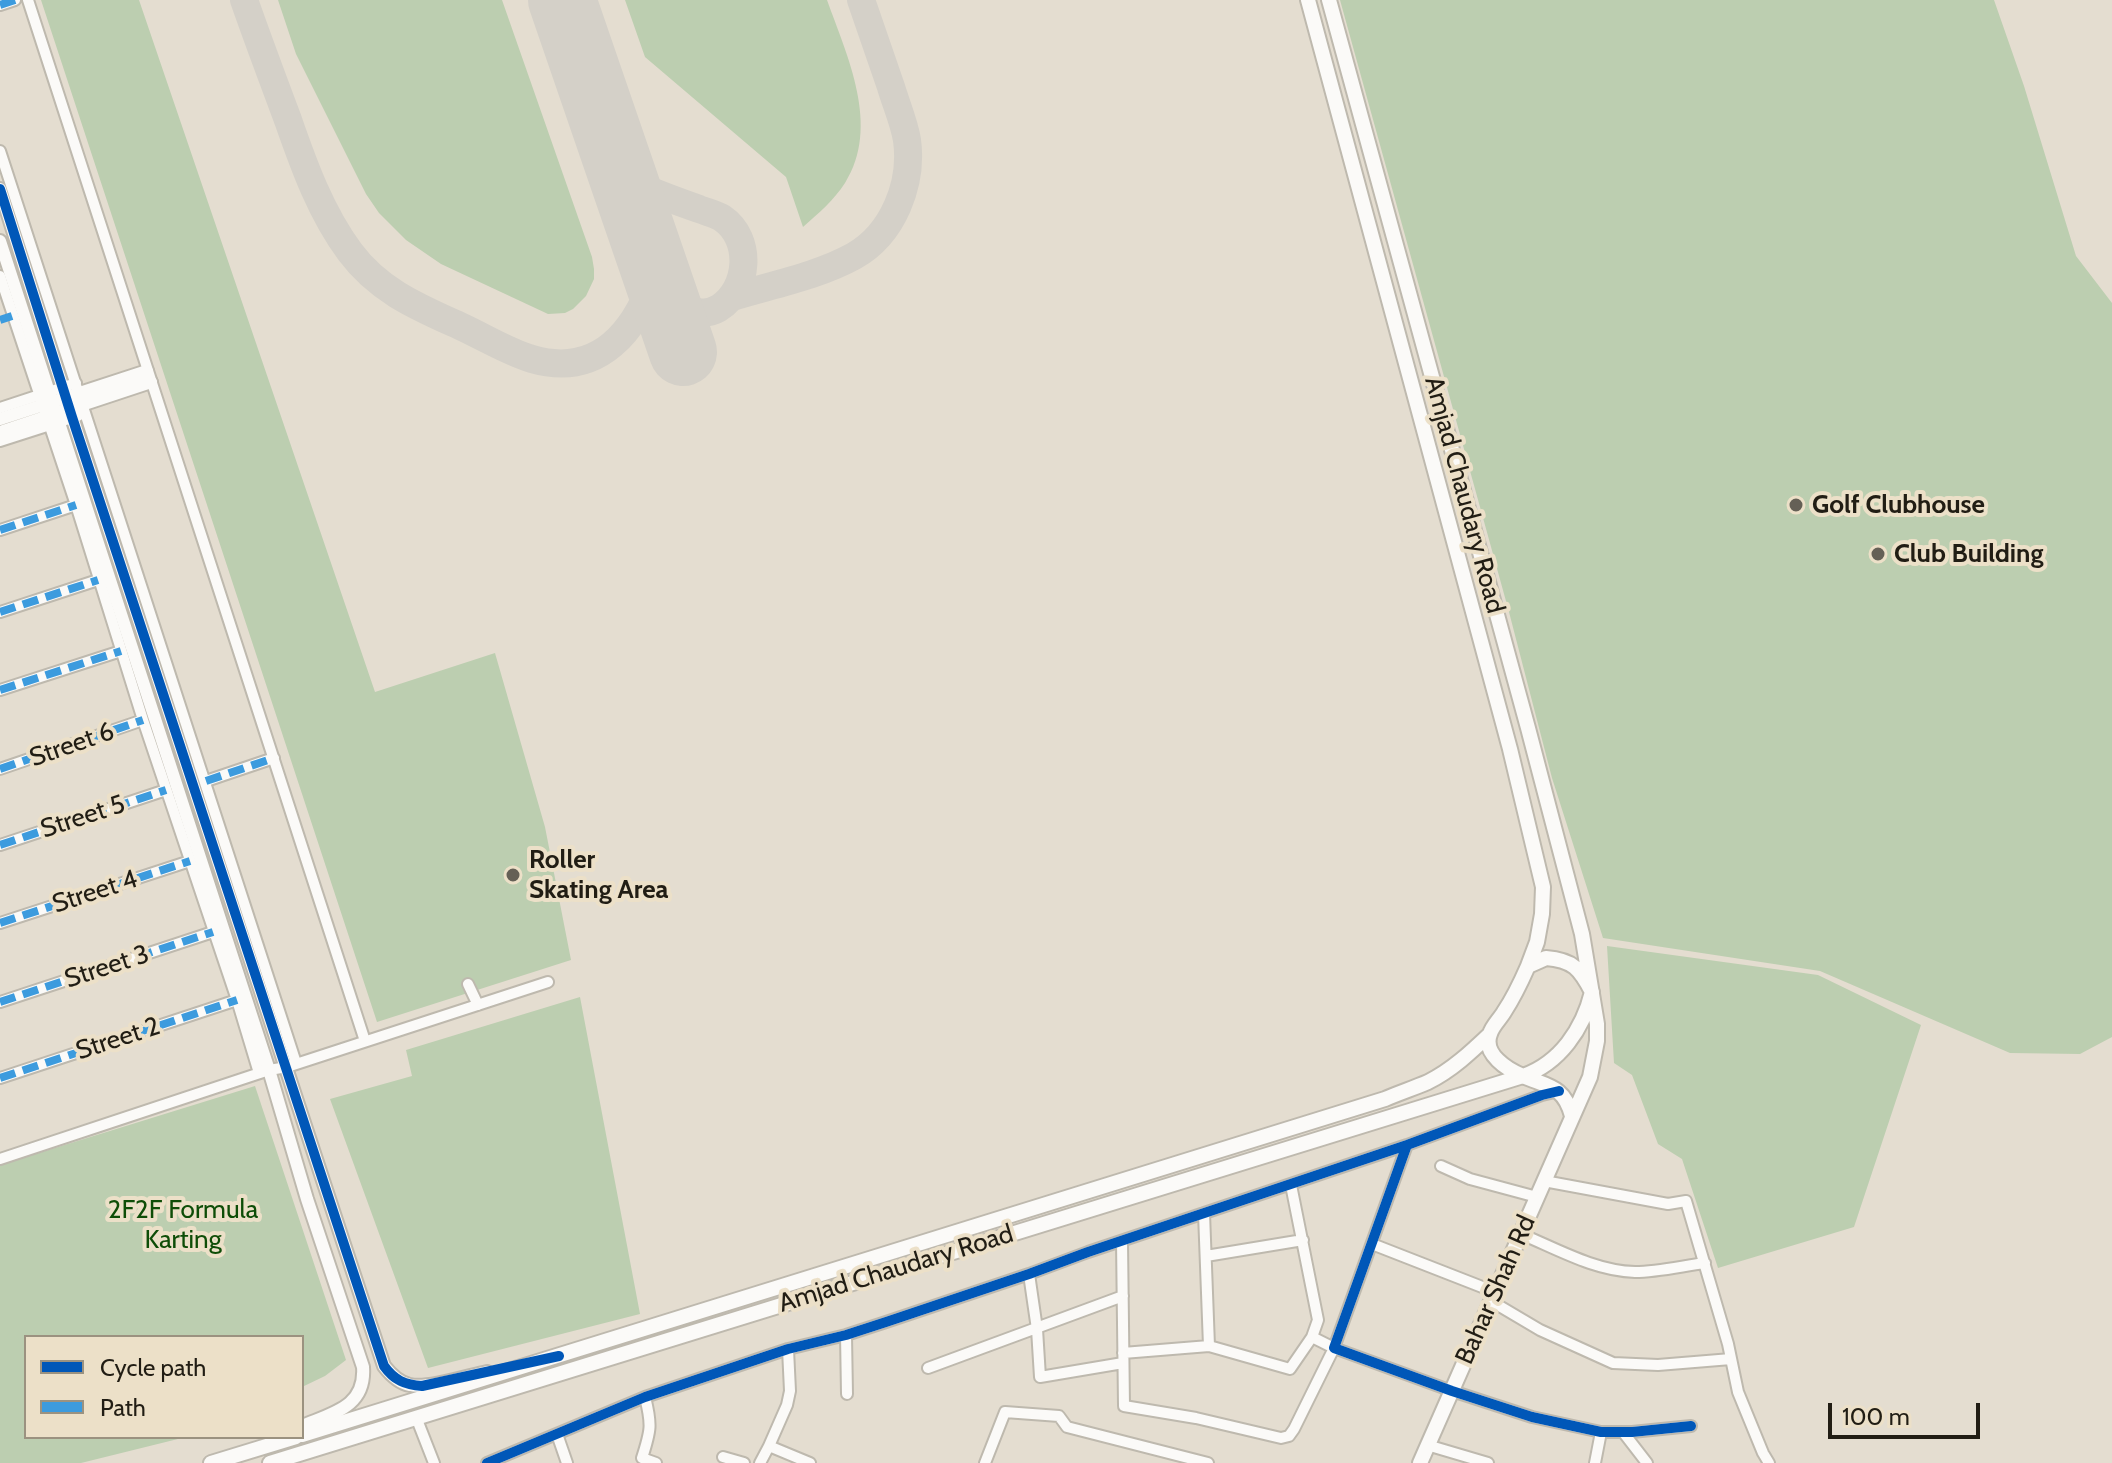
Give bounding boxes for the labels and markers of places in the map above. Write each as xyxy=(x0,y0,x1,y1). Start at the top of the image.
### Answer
place label: Golf Clubhouse xyxy=(1812,489,1985,521)
marker: Golf Clubhouse xyxy=(1787,496,1805,514)
place label: Club Building xyxy=(1894,538,2043,570)
marker: Club Building xyxy=(1869,545,1887,563)
place label: Roller Skating Area xyxy=(529,844,668,906)
marker: Roller Skating Area xyxy=(504,866,522,884)

